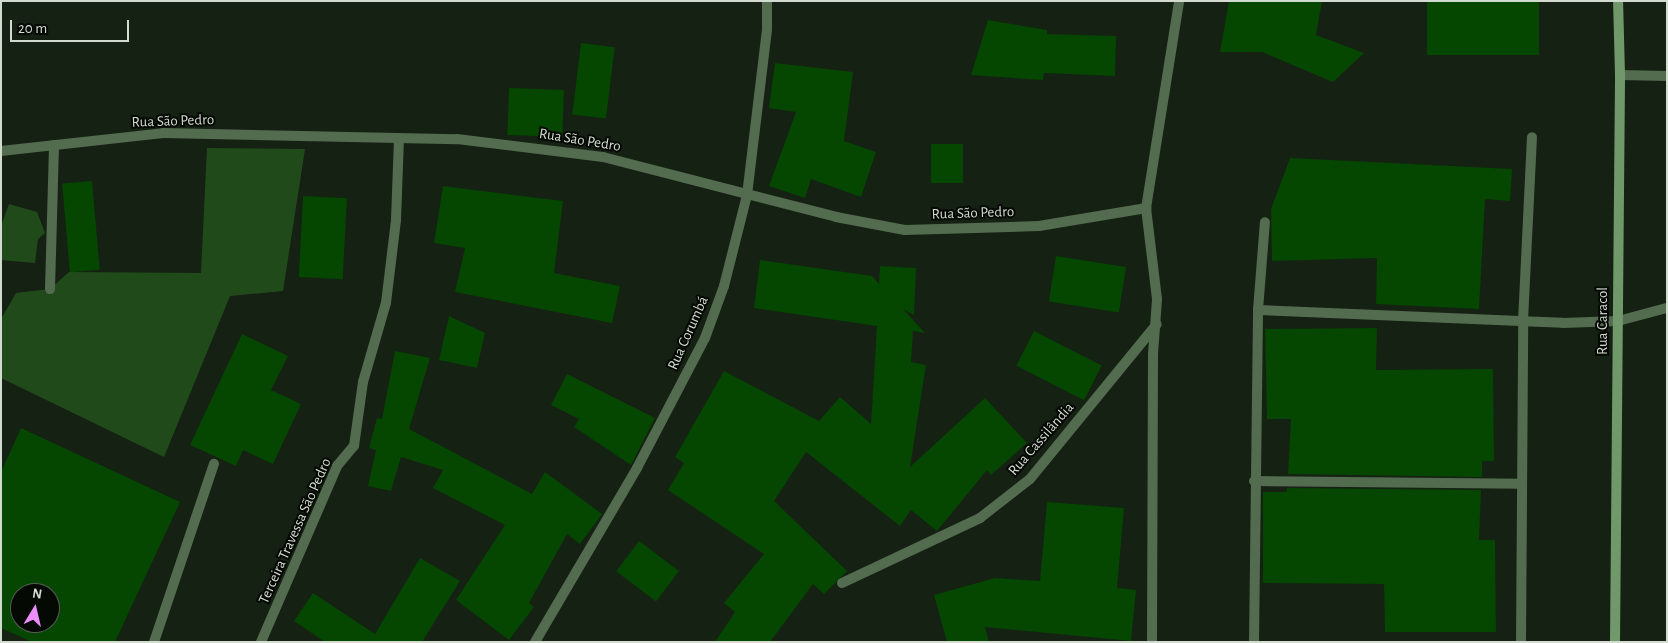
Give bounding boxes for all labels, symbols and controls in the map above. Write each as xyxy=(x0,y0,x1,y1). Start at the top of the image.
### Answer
scale bar xyxy=(12,10,131,42)
text: 20 m xyxy=(18,21,47,36)
street label: Rua São Pedro xyxy=(131,111,215,131)
street label: Rua São Pedro xyxy=(538,125,622,155)
street label: Rua São Pedro xyxy=(931,203,1015,223)
street label: Rua Caracol xyxy=(1594,287,1612,355)
street label: Rua Corumbá xyxy=(664,293,712,373)
street label: Rua Cassilândia xyxy=(1004,399,1078,479)
street label: Terceira Travessa São Pedro xyxy=(255,455,335,607)
north arrow xyxy=(10,583,60,633)
text: N xyxy=(31,586,43,602)

